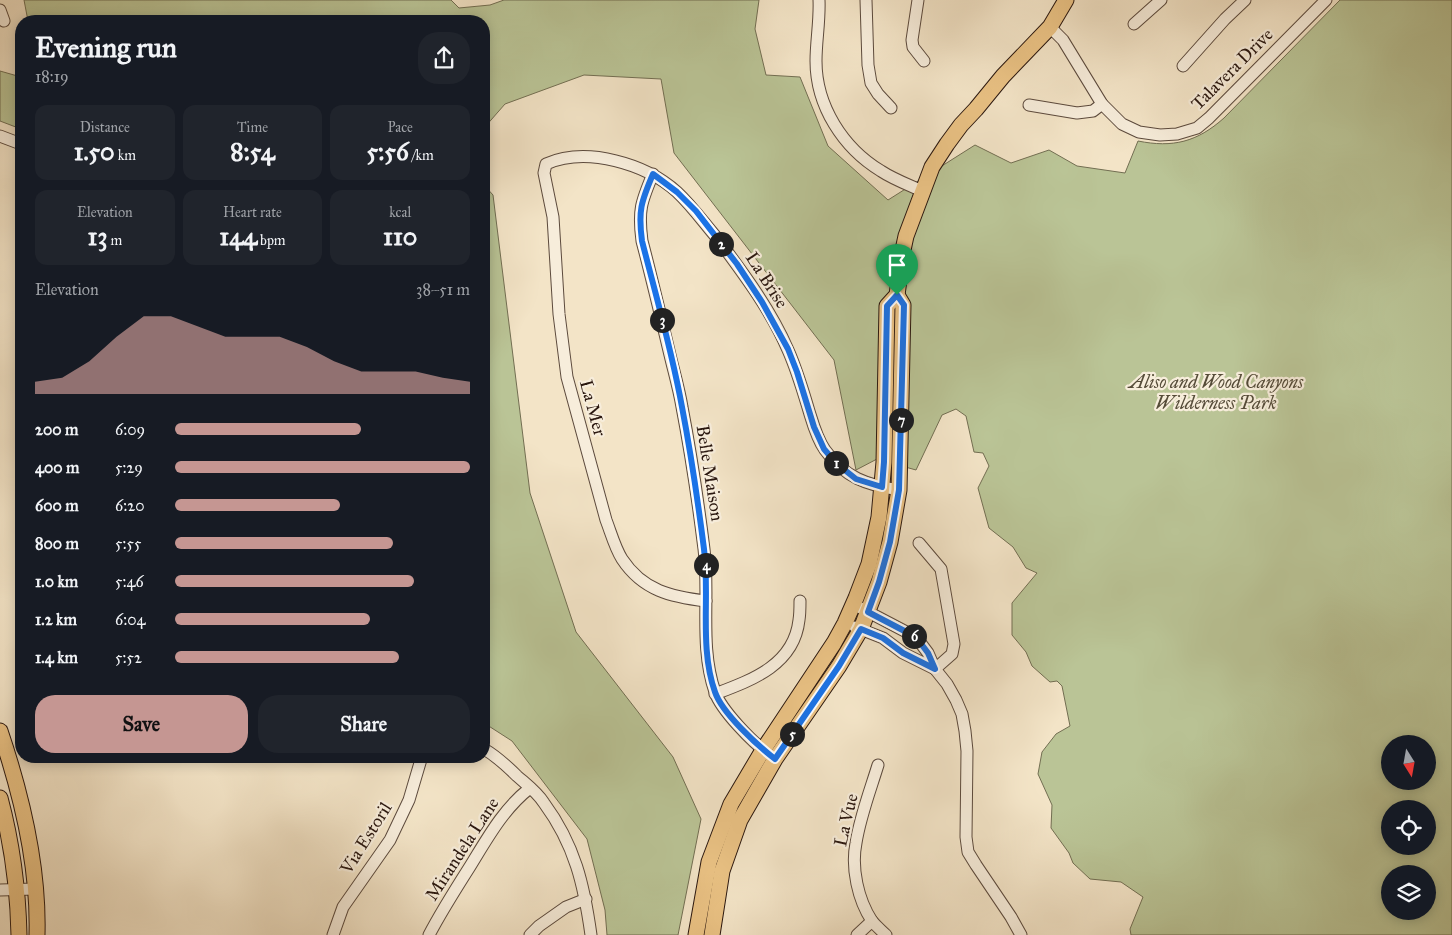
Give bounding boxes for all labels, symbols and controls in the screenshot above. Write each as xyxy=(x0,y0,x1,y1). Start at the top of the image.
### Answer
street label: Talavera Drive xyxy=(1186,23,1278,115)
text: Evening run xyxy=(35,30,177,65)
button: share xyxy=(418,32,470,84)
text: 18:19 xyxy=(35,67,69,86)
text: Distance xyxy=(80,119,130,136)
text: Time xyxy=(237,119,268,136)
text: Pace xyxy=(387,119,413,136)
text: 1.50 xyxy=(74,136,115,167)
text: 8:54 xyxy=(230,136,275,167)
text: 5:56 xyxy=(366,136,409,167)
text: km xyxy=(115,147,136,164)
text: /km xyxy=(409,147,434,164)
text: Elevation xyxy=(77,204,133,221)
text: Heart rate xyxy=(223,204,282,221)
text: kcal xyxy=(389,204,411,221)
text: 13 xyxy=(88,221,107,252)
text: 144 xyxy=(219,221,257,252)
text: 110 xyxy=(383,221,417,252)
text: m xyxy=(107,232,122,249)
text: bpm xyxy=(257,232,286,249)
pin: 2 xyxy=(708,232,734,256)
text: 2 xyxy=(718,236,725,253)
pin xyxy=(876,244,918,295)
street label: La Brise xyxy=(741,248,793,312)
icon: arrive xyxy=(883,251,911,279)
text: Elevation xyxy=(35,280,99,299)
text: 38–51 m xyxy=(416,280,470,299)
pin: 3 xyxy=(650,308,674,332)
text: 3 xyxy=(660,312,665,329)
park label: Aliso and Wood Canyons Wilderness Park xyxy=(1127,371,1304,414)
street label: La Mer xyxy=(575,377,611,439)
pin: 7 xyxy=(888,408,914,432)
text: 7 xyxy=(898,412,905,429)
text: 200 m xyxy=(35,420,78,439)
text: 6:09 xyxy=(115,420,145,439)
street label: Belle Maison xyxy=(692,423,728,523)
pin: 1 xyxy=(824,450,848,476)
text: 1 xyxy=(834,455,839,472)
text: 400 m xyxy=(35,458,79,477)
text: 5:29 xyxy=(115,458,143,477)
text: 600 m xyxy=(35,496,79,515)
text: 6:20 xyxy=(115,496,144,515)
text: 800 m xyxy=(35,534,79,553)
text: 5:55 xyxy=(115,534,141,553)
pin: 4 xyxy=(694,552,718,578)
text: 4 xyxy=(703,557,710,574)
text: 1.0 km xyxy=(35,572,78,591)
text: 5:46 xyxy=(115,572,144,591)
text: 1.2 km xyxy=(35,610,77,629)
text: 6:04 xyxy=(115,610,145,629)
pin: 6 xyxy=(902,624,926,648)
text: 6 xyxy=(911,628,918,645)
text: 1.4 km xyxy=(35,648,78,667)
text: 5:52 xyxy=(115,648,142,667)
button: Save xyxy=(35,695,248,753)
button: Share xyxy=(258,695,470,753)
pin: 5 xyxy=(780,722,804,746)
text: 5 xyxy=(789,726,796,743)
north arrow xyxy=(1381,735,1436,790)
map controls xyxy=(1381,735,1436,920)
street label: La Vue xyxy=(829,791,863,849)
street label: Mirandela Lane xyxy=(420,793,504,905)
street label: Via Estoril xyxy=(335,798,397,879)
button: locate xyxy=(1381,800,1436,855)
button: layers xyxy=(1381,865,1436,920)

